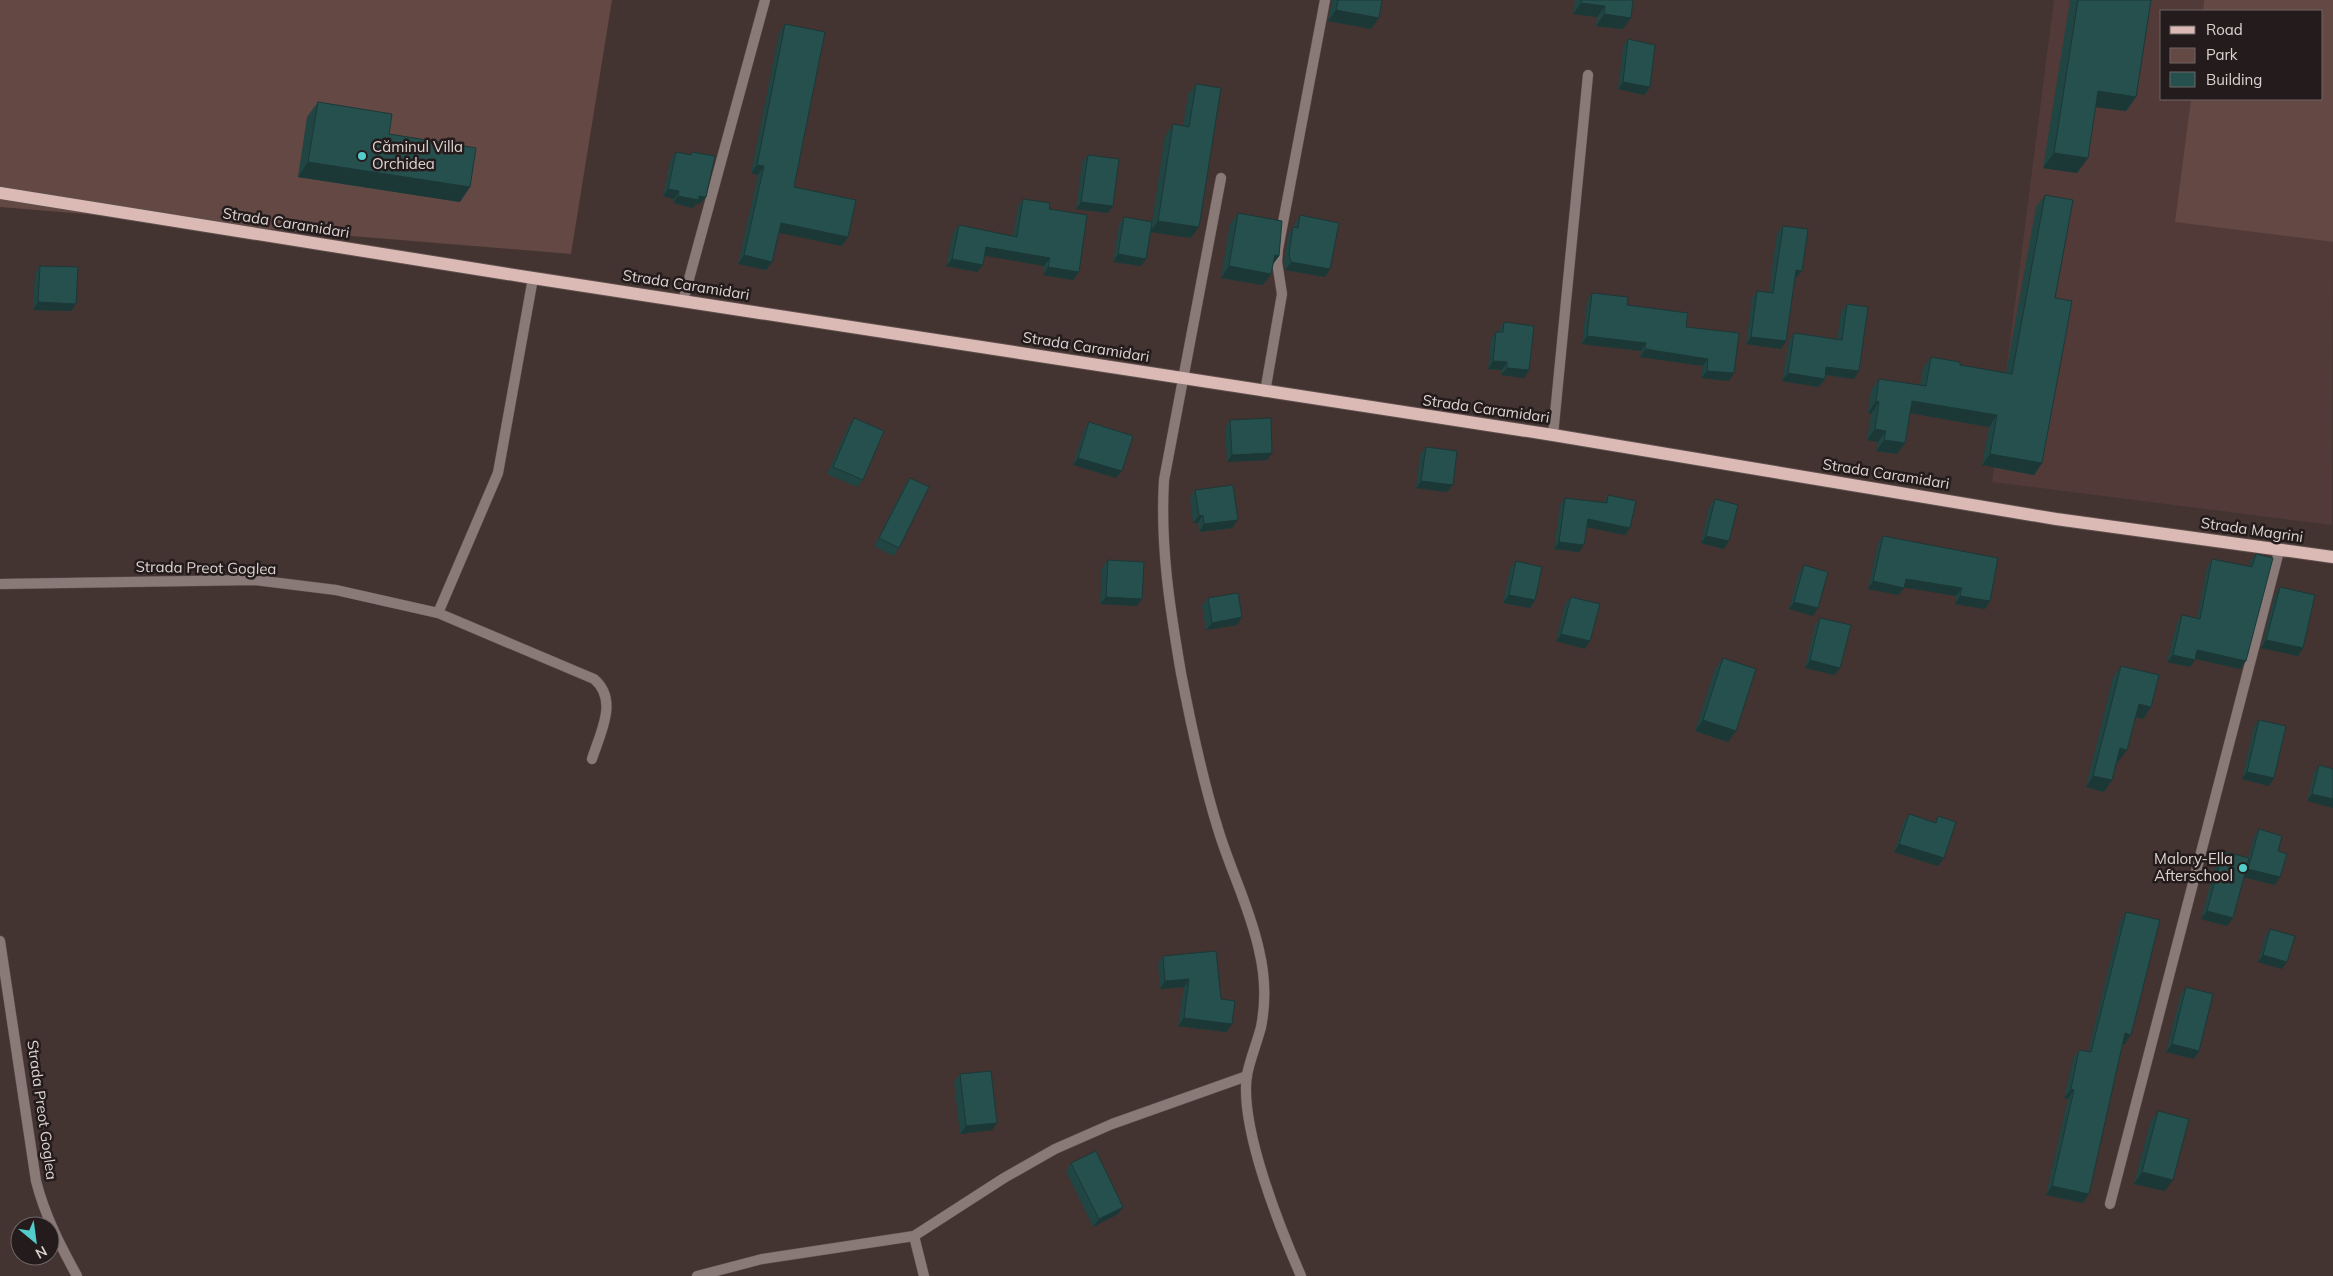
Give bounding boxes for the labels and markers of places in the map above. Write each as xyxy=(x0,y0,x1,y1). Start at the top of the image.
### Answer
place label: Căminul Villa Orchidea xyxy=(372,137,463,173)
marker: Căminul Villa Orchidea xyxy=(356,150,368,162)
place label: Malory-Ella Afterschool xyxy=(2154,849,2233,885)
marker: Malory-Ella Afterschool xyxy=(2237,862,2249,874)

